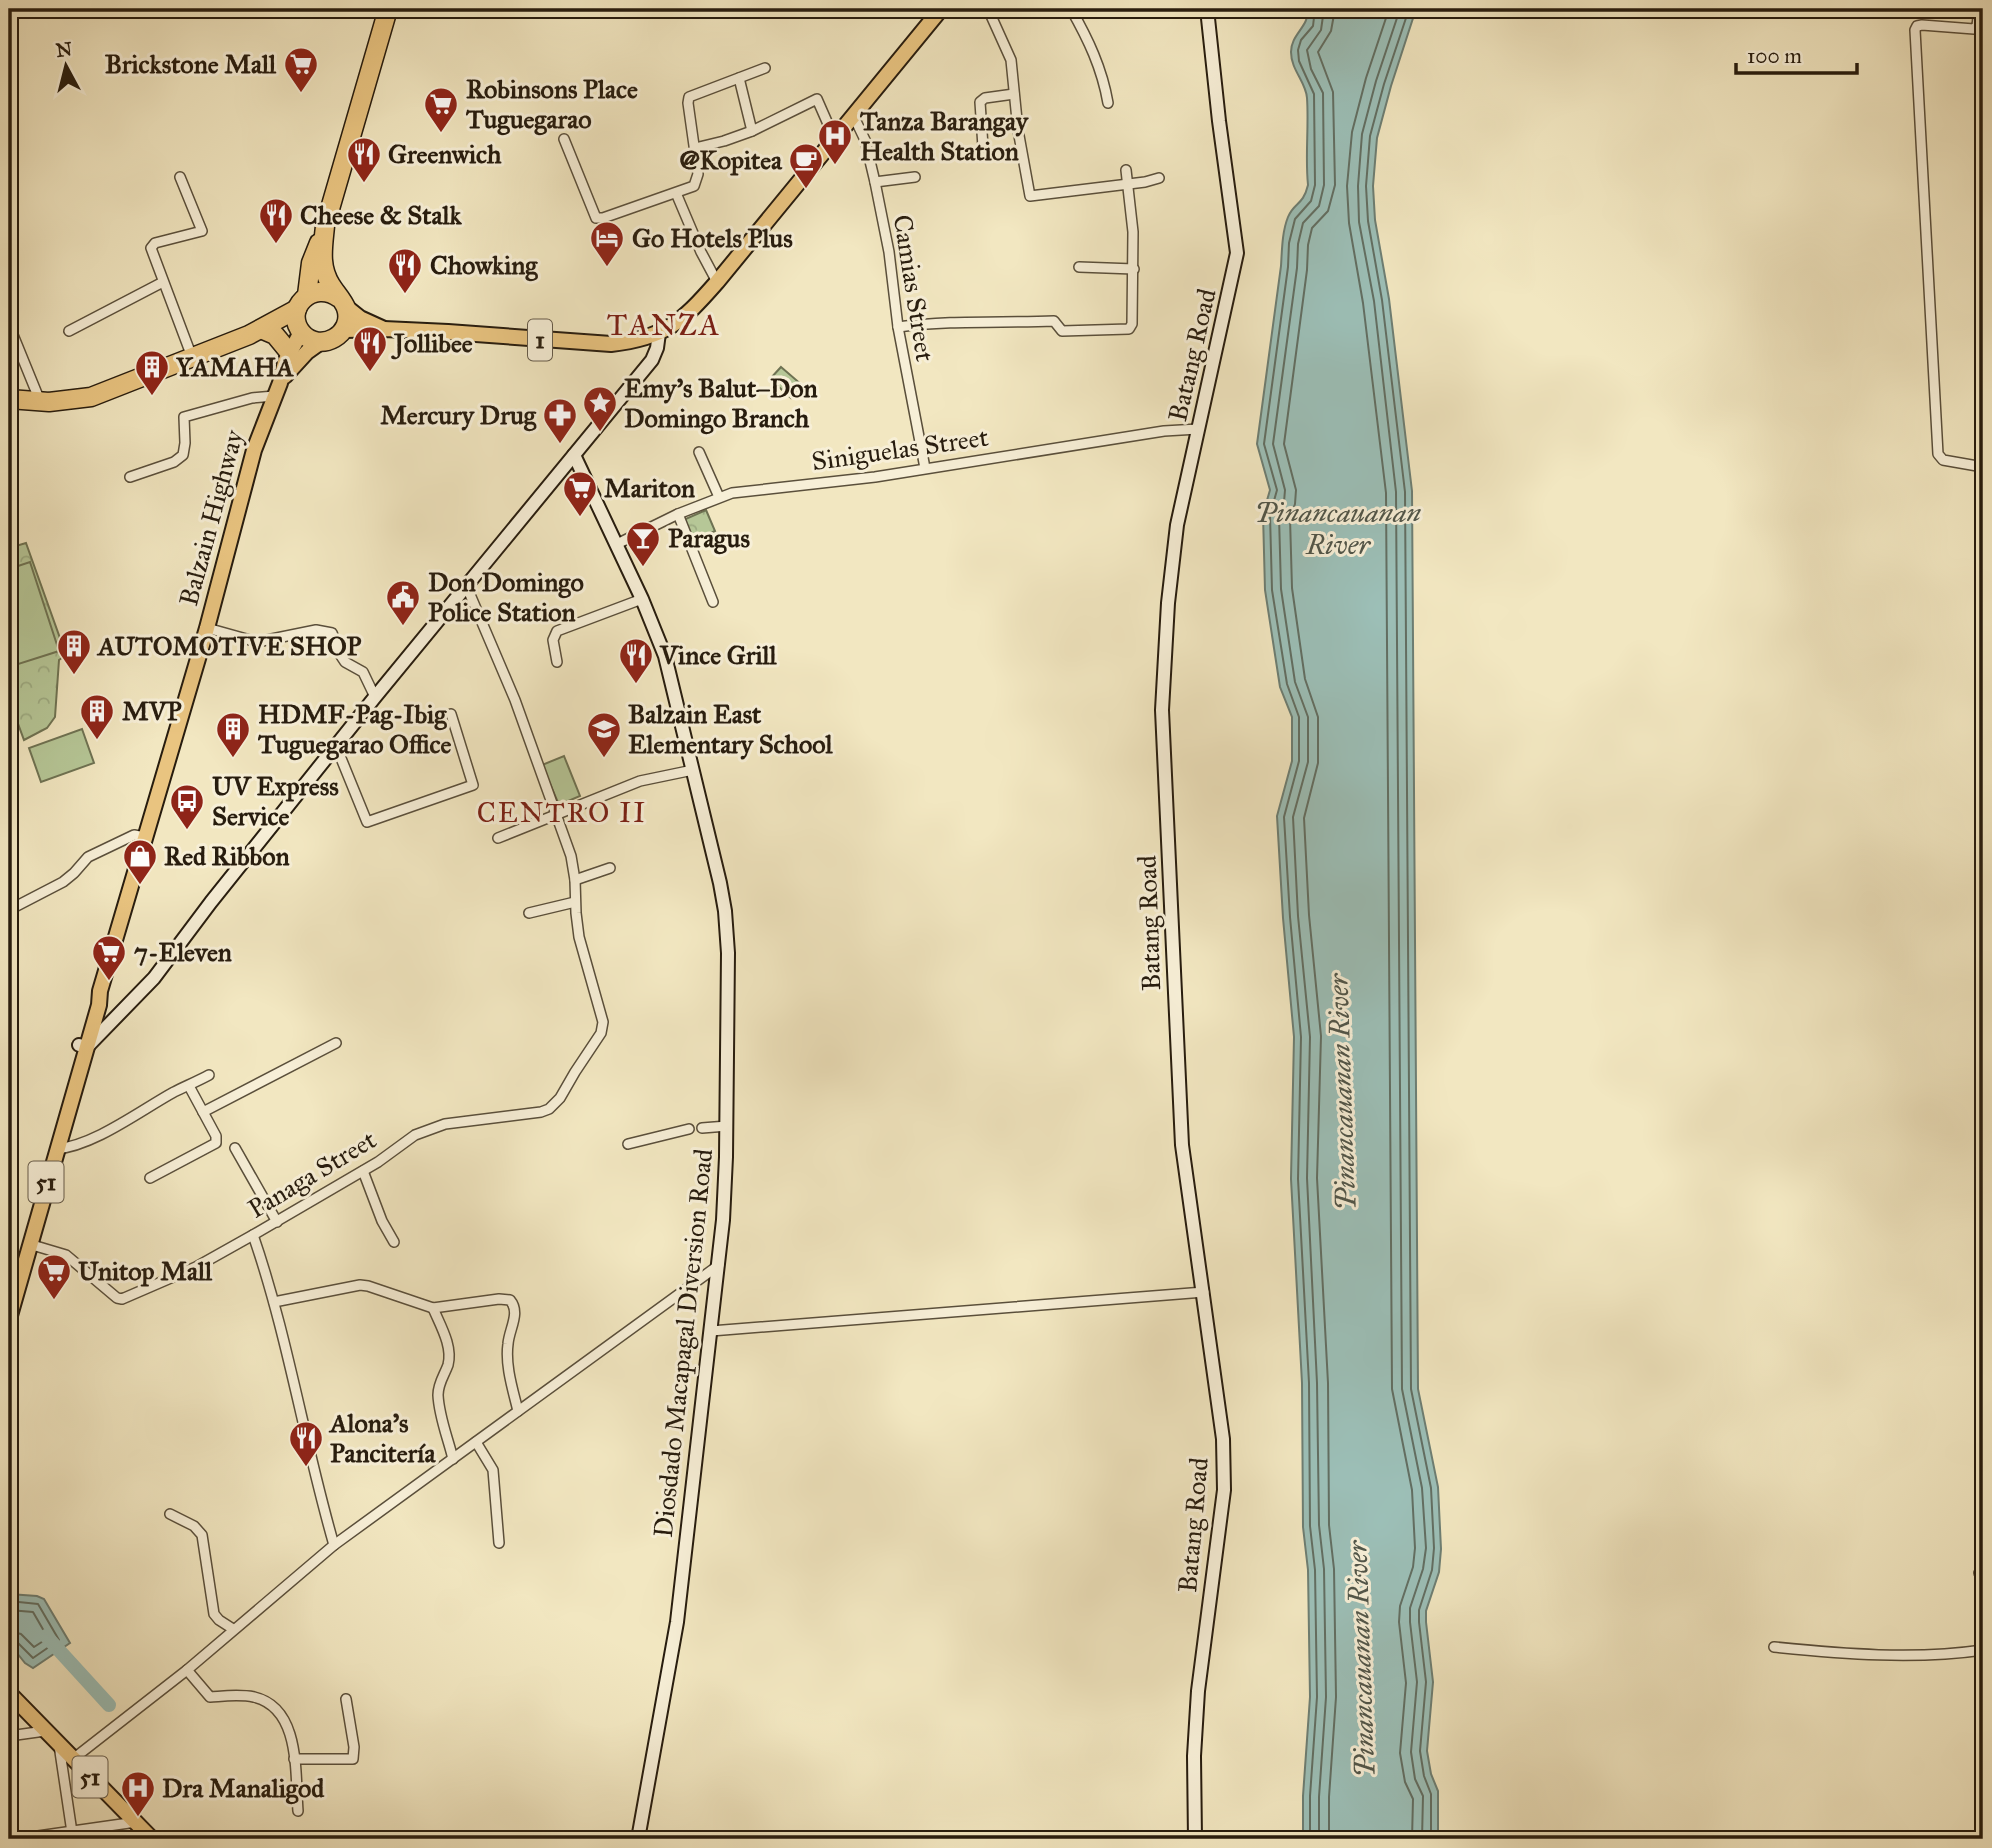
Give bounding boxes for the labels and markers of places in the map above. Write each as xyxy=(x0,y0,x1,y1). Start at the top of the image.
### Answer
supermarket icon: Brickstone Mall xyxy=(282,45,320,94)
place label: Brickstone Mall xyxy=(105,48,277,80)
place label: Robinsons Place Tuguegarao xyxy=(465,73,638,136)
supermarket icon: Robinsons Place Tuguegarao xyxy=(422,85,460,134)
place label: Tanza Barangay Health Station xyxy=(859,105,1030,167)
hospital icon: Tanza Barangay Health Station xyxy=(816,117,854,166)
restaurant icon: Greenwich xyxy=(345,135,383,184)
place label: Greenwich xyxy=(388,138,502,170)
cafe icon: @Kopitea xyxy=(787,141,825,190)
place label: @Kopitea xyxy=(680,144,783,176)
restaurant icon: Cheese & Stalk xyxy=(257,196,295,245)
place label: Cheese & Stalk xyxy=(300,199,462,231)
hotel icon: Go Hotels Plus xyxy=(588,219,626,268)
place label: Go Hotels Plus xyxy=(632,222,793,254)
restaurant icon: Chowking xyxy=(386,246,424,295)
place label: Chowking xyxy=(430,249,538,282)
restaurant icon: Jollibee xyxy=(351,324,389,373)
place label: Jollibee xyxy=(391,327,473,360)
building icon: YAMAHA xyxy=(133,348,171,397)
place label: YAMAHA xyxy=(175,351,294,383)
place label: Emy’s Balut–Don Domingo Branch xyxy=(624,372,818,435)
place icon: Emy’s Balut–Don Domingo Branch xyxy=(581,384,619,433)
pharmacy icon: Mercury Drug xyxy=(541,396,579,445)
place label: Mercury Drug xyxy=(380,399,537,432)
supermarket icon: Mariton xyxy=(561,469,599,518)
place label: Mariton xyxy=(604,472,695,504)
bar icon: Paragus xyxy=(624,519,662,568)
place label: Paragus xyxy=(668,522,750,555)
place label: Don Domingo Police Station xyxy=(428,566,584,628)
public building icon: Don Domingo Police Station xyxy=(384,578,422,627)
building icon: AUTOMOTIVE SHOP xyxy=(55,627,93,676)
place label: AUTOMOTIVE SHOP xyxy=(96,630,362,662)
restaurant icon: Vince Grill xyxy=(617,636,655,685)
place label: Vince Grill xyxy=(659,639,778,671)
building icon: MVP xyxy=(78,692,116,741)
place label: MVP xyxy=(122,695,182,727)
place label: HDMF-Pag-Ibig Tuguegarao Office xyxy=(257,698,451,761)
place label: Balzain East Elementary School xyxy=(628,698,833,760)
building icon: HDMF-Pag-Ibig Tuguegarao Office xyxy=(214,710,252,759)
school or university icon: Balzain East Elementary School xyxy=(585,710,623,759)
place label: UV Express Service xyxy=(212,770,339,832)
bus stop icon: UV Express Service xyxy=(168,782,206,831)
shop icon: Red Ribbon xyxy=(121,837,159,886)
place label: Red Ribbon xyxy=(164,840,290,872)
supermarket icon: 7-Eleven xyxy=(90,933,128,982)
place label: 7-Eleven xyxy=(134,936,232,968)
supermarket icon: Unitop Mall xyxy=(35,1252,73,1301)
place label: Unitop Mall xyxy=(78,1255,213,1287)
place label: Alona's Pancitería xyxy=(328,1407,436,1469)
restaurant icon: Alona's Pancitería xyxy=(287,1419,325,1468)
hospital icon: Dra Manaligod xyxy=(119,1769,157,1818)
place label: Dra Manaligod xyxy=(162,1772,325,1805)

